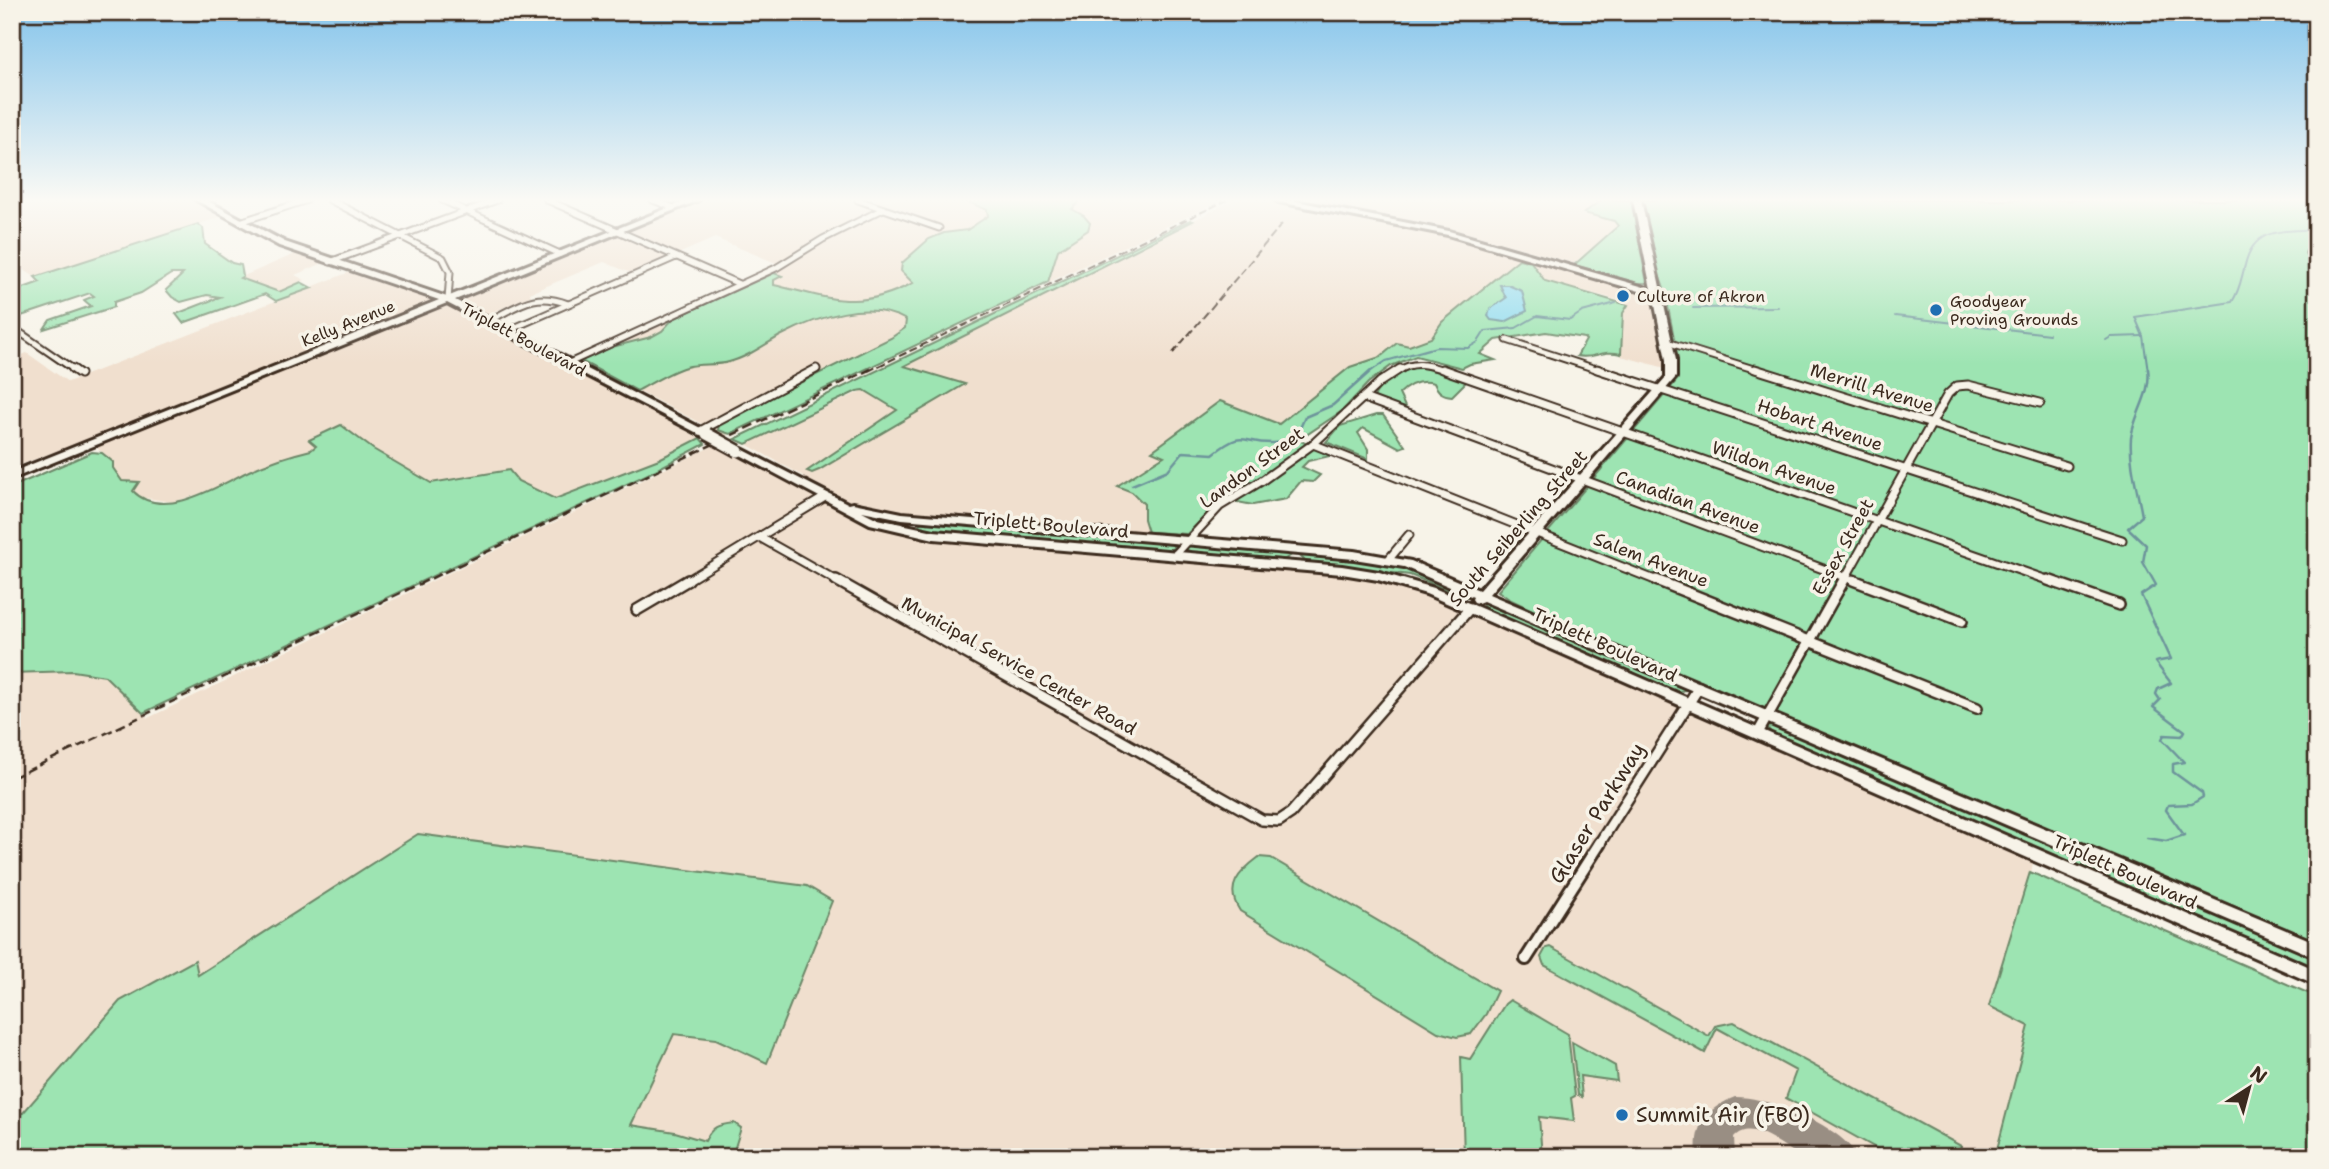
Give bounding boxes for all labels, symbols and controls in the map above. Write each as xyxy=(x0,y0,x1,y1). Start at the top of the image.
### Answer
place label: Culture of Akron xyxy=(1637,286,1765,307)
marker: Culture of Akron xyxy=(1615,288,1631,304)
place label: Goodyear Proving Grounds xyxy=(1950,291,2079,330)
street label: Kelly Avenue xyxy=(298,295,398,352)
street label: Triplett Boulevard xyxy=(458,298,590,381)
marker: Goodyear Proving Grounds xyxy=(1928,302,1944,318)
street label: Merrill Avenue xyxy=(1807,358,1937,418)
street label: Hobart Avenue xyxy=(1754,393,1886,457)
street label: Landon Street xyxy=(1195,422,1309,514)
street label: Wildon Avenue xyxy=(1709,435,1839,501)
street label: South Seiberling Street xyxy=(1443,445,1593,611)
street label: Canadian Avenue xyxy=(1613,465,1763,539)
street label: Essex Street xyxy=(1807,494,1879,599)
street label: Triplett Boulevard xyxy=(972,506,1130,544)
street label: Salem Avenue xyxy=(1590,527,1712,593)
street label: Municipal Service Center Road xyxy=(897,591,1141,741)
street label: Triplett Boulevard xyxy=(1529,602,1681,688)
street label: Glaser Parkway xyxy=(1542,737,1652,889)
street label: Triplett Boulevard xyxy=(2049,829,2201,915)
north arrow xyxy=(2214,1054,2284,1124)
text: N xyxy=(2245,1060,2272,1089)
place label: Summit Air (FBO) xyxy=(1636,1101,1810,1129)
marker: Summit Air (FBO) xyxy=(1614,1107,1630,1123)

